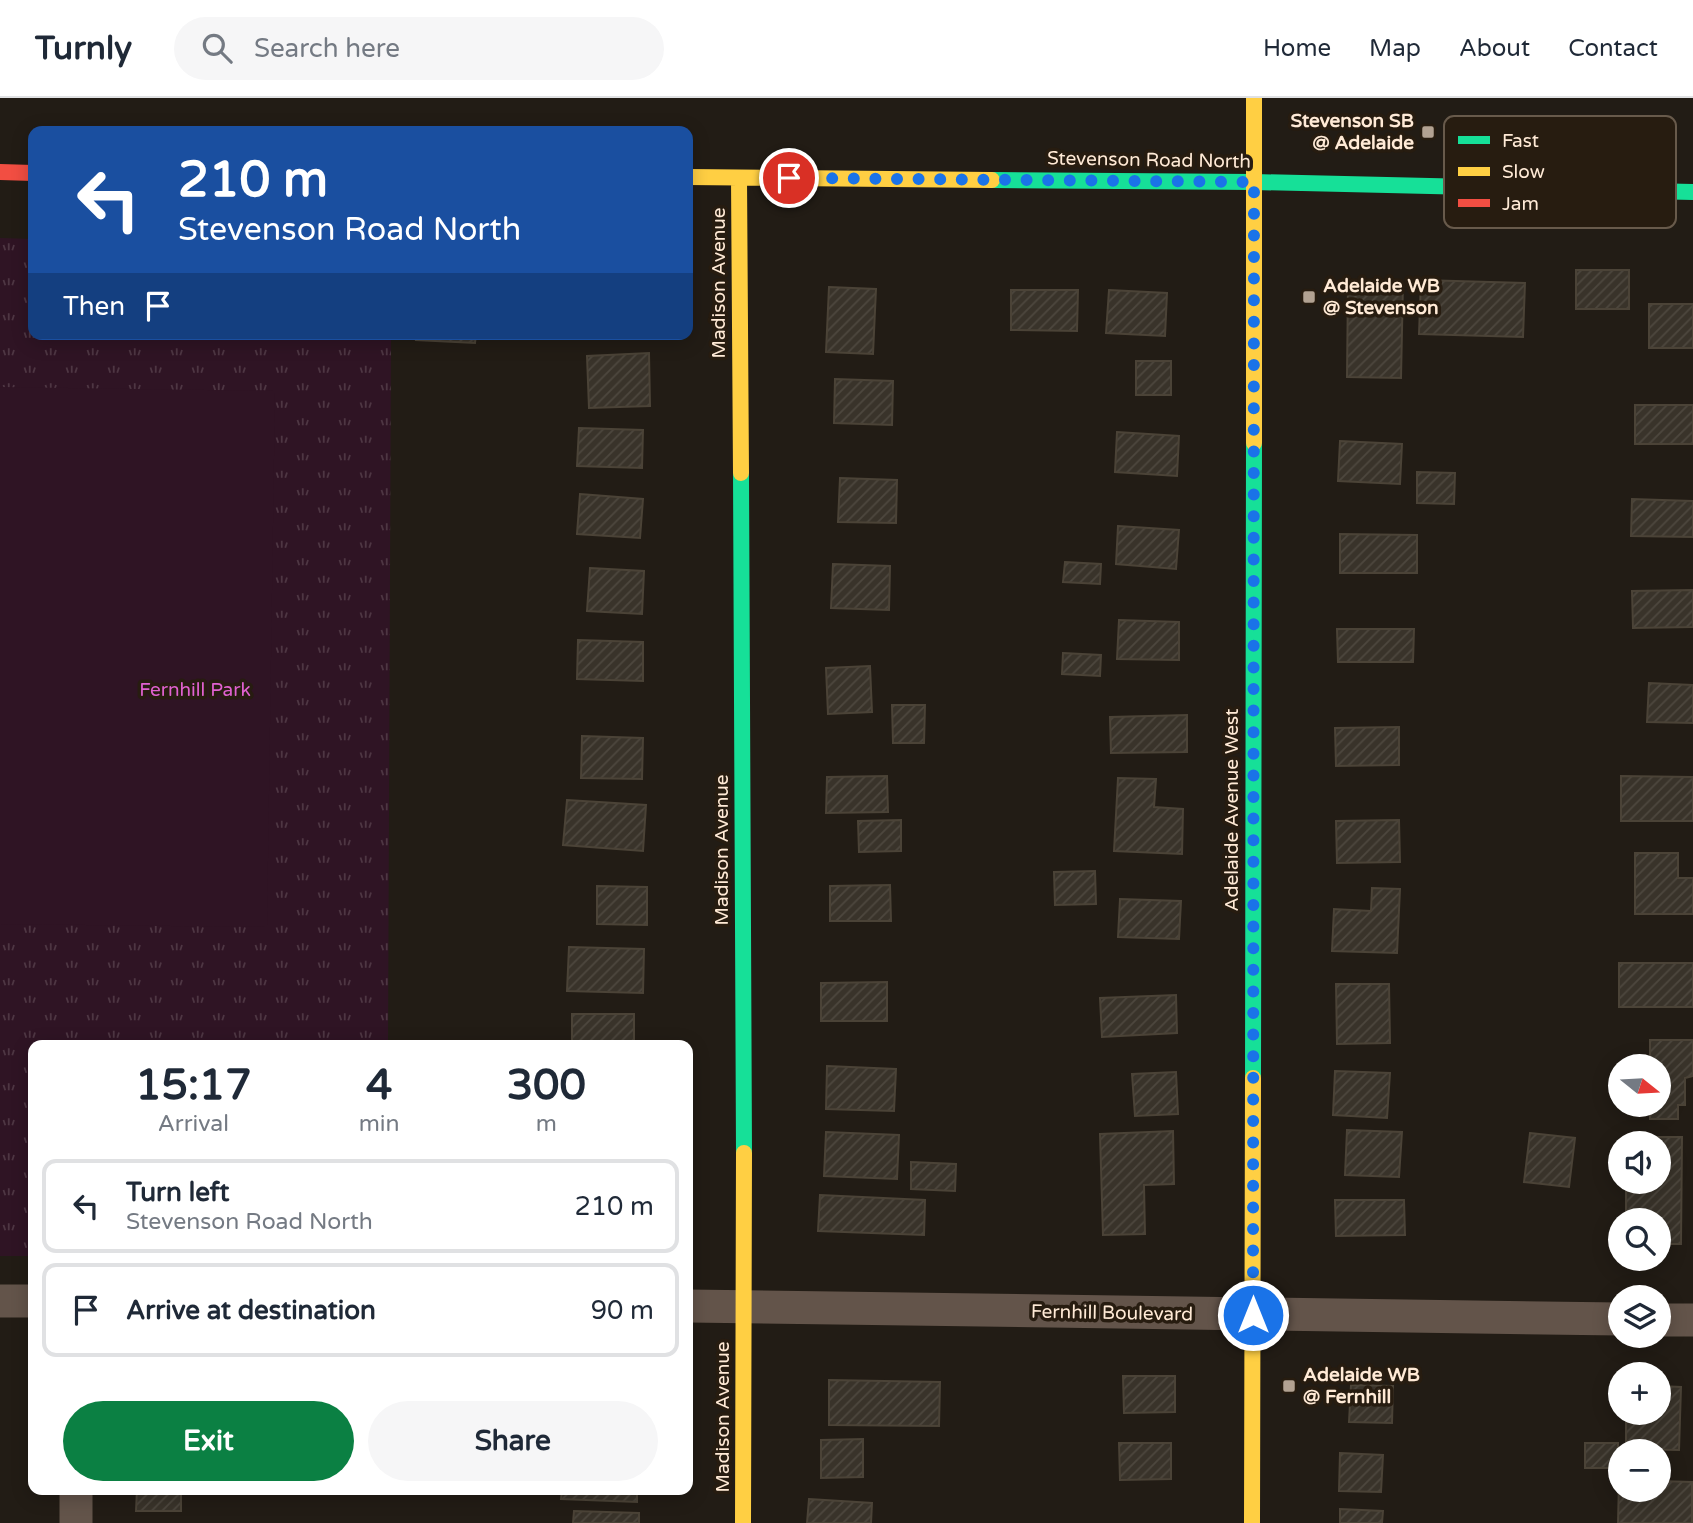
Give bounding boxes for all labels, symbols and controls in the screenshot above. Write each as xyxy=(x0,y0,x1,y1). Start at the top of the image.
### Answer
search box xyxy=(174,17,664,80)
text: Turnly xyxy=(35,29,132,68)
icon: search xyxy=(198,29,236,67)
text: Search here xyxy=(254,33,400,64)
text: Home xyxy=(1263,34,1331,63)
text: Map xyxy=(1369,34,1421,63)
text: About xyxy=(1459,34,1530,63)
text: Contact xyxy=(1568,34,1658,63)
place label: Stevenson SB @ Adelaide xyxy=(1291,110,1414,154)
legend xyxy=(1444,116,1676,228)
marker: Stevenson SB @ Adelaide xyxy=(1420,124,1436,140)
text: Fast xyxy=(1502,130,1539,152)
street label: Stevenson Road North xyxy=(1047,147,1251,173)
pin xyxy=(759,148,819,208)
text: 210 m xyxy=(178,151,328,210)
icon: left xyxy=(63,154,154,245)
icon: arrive xyxy=(770,159,808,197)
text: Slow xyxy=(1502,161,1545,183)
text: Jam xyxy=(1502,193,1539,215)
street label: Madison Avenue xyxy=(708,208,730,358)
text: Stevenson Road North xyxy=(178,211,521,249)
place label: Adelaide WB @ Stevenson xyxy=(1323,275,1440,319)
icon: arrive xyxy=(139,287,177,325)
marker: Adelaide WB @ Stevenson xyxy=(1301,289,1317,305)
text: Then xyxy=(63,291,125,322)
park label: Fernhill Park xyxy=(139,679,251,701)
street label: Adelaide Avenue West xyxy=(1221,709,1243,911)
street label: Madison Avenue xyxy=(711,775,733,925)
north arrow xyxy=(1608,1054,1671,1116)
map controls xyxy=(1608,1054,1671,1502)
text: 15:17 xyxy=(135,1060,252,1111)
text: 4 xyxy=(366,1060,392,1111)
text: 300 xyxy=(507,1060,586,1111)
text: Arrival xyxy=(158,1110,229,1138)
text: min xyxy=(359,1110,400,1138)
text: m xyxy=(536,1110,557,1138)
button: sound xyxy=(1608,1131,1671,1194)
text: Turn left xyxy=(126,1177,229,1208)
icon: left xyxy=(67,1187,105,1225)
text: 210 m xyxy=(574,1191,654,1222)
text: Stevenson Road North xyxy=(126,1208,373,1236)
button: search xyxy=(1608,1208,1671,1271)
position arrow xyxy=(1216,1278,1290,1352)
button: layers xyxy=(1608,1285,1671,1348)
icon: arrive xyxy=(67,1291,105,1329)
text: Arrive at destination xyxy=(126,1295,376,1326)
text: 90 m xyxy=(591,1295,654,1326)
street label: Fernhill Boulevard xyxy=(1031,1301,1193,1325)
street label: Madison Avenue xyxy=(712,1342,734,1492)
button: + xyxy=(1608,1362,1671,1425)
place label: Adelaide WB @ Fernhill xyxy=(1303,1364,1420,1408)
marker: Adelaide WB @ Fernhill xyxy=(1281,1378,1297,1394)
button: Exit xyxy=(63,1401,354,1481)
button: Share xyxy=(368,1401,658,1481)
button: − xyxy=(1608,1439,1671,1502)

